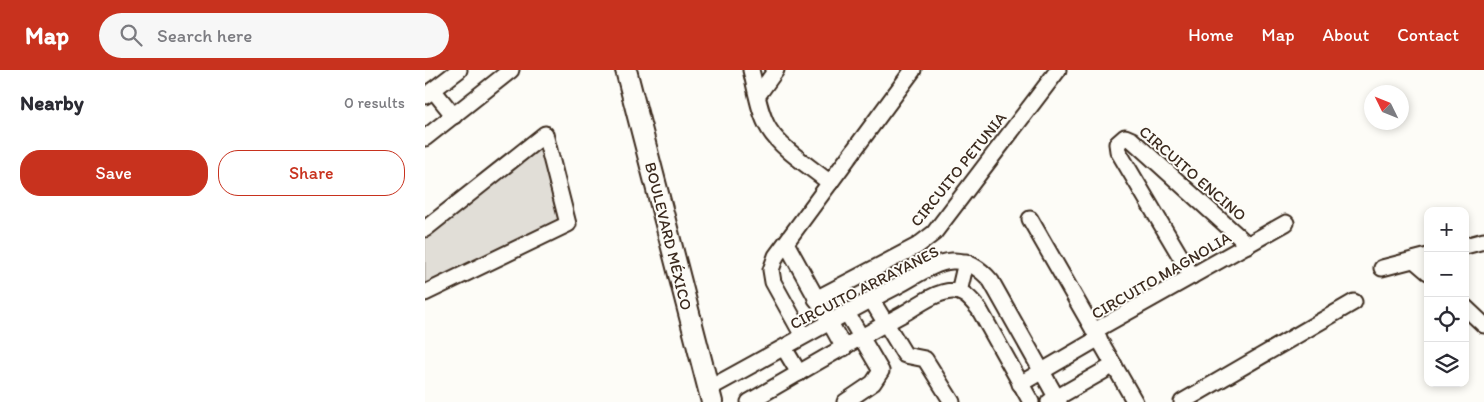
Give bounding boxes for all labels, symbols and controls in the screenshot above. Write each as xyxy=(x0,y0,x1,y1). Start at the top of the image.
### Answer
search box xyxy=(99,13,449,58)
text: Map xyxy=(25,21,69,50)
icon: search xyxy=(117,21,145,49)
text: Search here xyxy=(157,24,252,47)
text: Home xyxy=(1188,24,1234,46)
text: Map xyxy=(1262,24,1295,46)
text: About xyxy=(1323,24,1369,46)
text: Contact xyxy=(1397,24,1459,46)
north arrow xyxy=(1364,85,1409,130)
text: Nearby xyxy=(20,90,84,115)
text: 0 results xyxy=(344,93,405,112)
street label: CIRCUITO PETUNIA xyxy=(906,108,1010,230)
street label: CIRCUITO ENCINO xyxy=(1135,122,1250,225)
button: Save xyxy=(20,150,208,196)
button: Share xyxy=(218,150,405,196)
street label: BOULEVARD MÉXICO xyxy=(641,160,696,312)
map controls xyxy=(1424,207,1469,387)
button: + xyxy=(1424,207,1469,252)
street label: CIRCUITO MAGNOLIA xyxy=(1088,228,1234,323)
street label: CIRCUITO ARRAYANES xyxy=(787,242,942,333)
button: − xyxy=(1424,252,1469,297)
button: locate xyxy=(1424,297,1469,342)
button: layers xyxy=(1424,342,1469,387)

